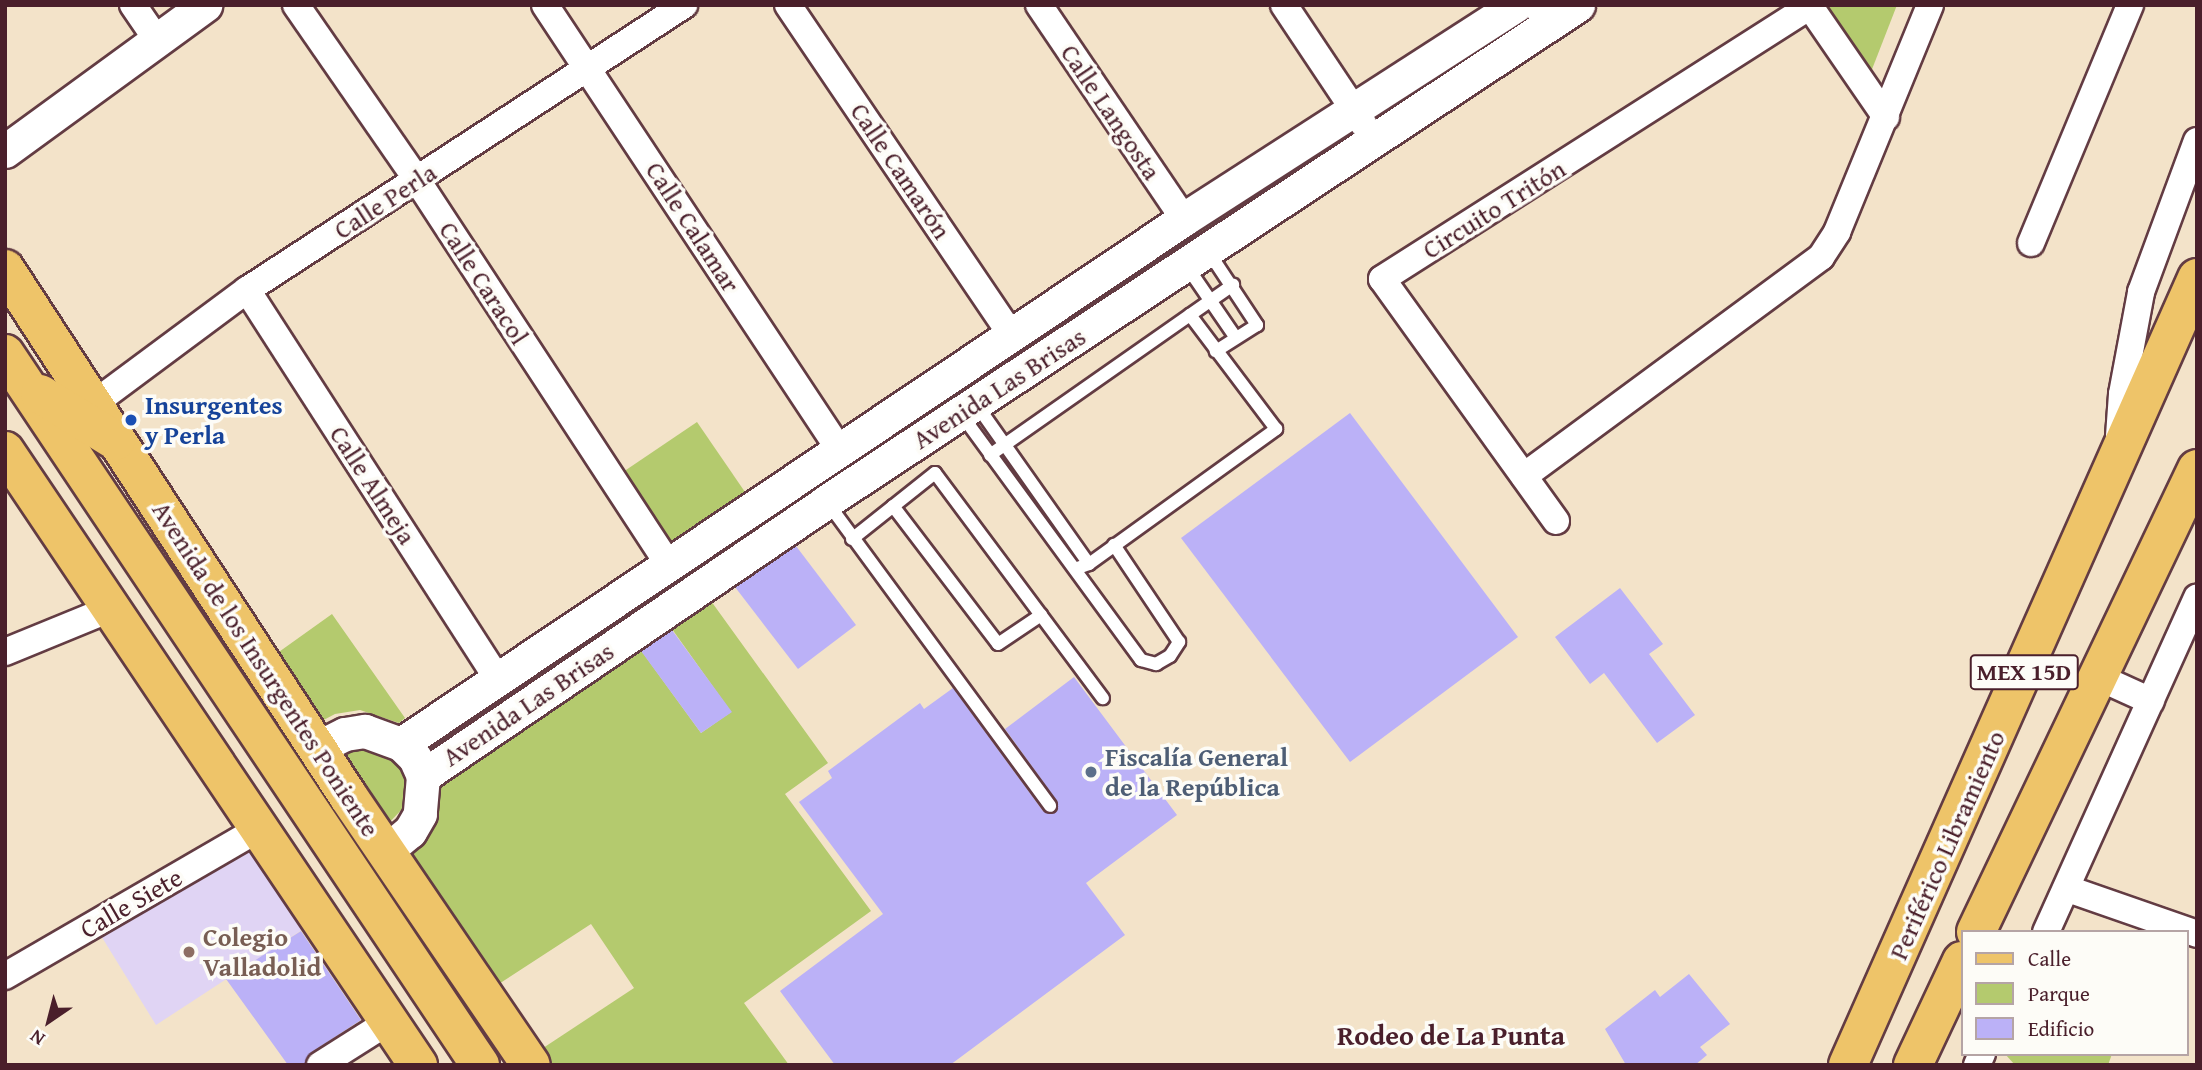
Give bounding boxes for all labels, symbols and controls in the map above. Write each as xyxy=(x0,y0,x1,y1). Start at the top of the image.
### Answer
street label: Calle Langosta xyxy=(1054,38,1168,186)
street label: Calle Camarón xyxy=(844,97,958,245)
street label: Circuito Tritón xyxy=(1417,153,1571,265)
street label: Calle Perla xyxy=(328,156,442,246)
street label: Calle Calamar xyxy=(639,156,747,298)
street label: Calle Caracol xyxy=(433,216,535,350)
street label: Avenida Las Brisas xyxy=(907,321,1091,455)
place label: Insurgentes y Perla xyxy=(145,389,283,450)
marker: Insurgentes y Perla xyxy=(123,412,139,428)
street label: Calle Almeja xyxy=(323,420,423,550)
street label: Avenida de los Insurgentes Poniente xyxy=(146,496,386,842)
street label: Avenida Las Brisas xyxy=(437,635,619,773)
road number: MEX 15D xyxy=(1970,652,2078,692)
street label: Periférico Libramiento xyxy=(1882,726,2012,964)
place label: Fiscalía General de la República xyxy=(1105,741,1288,802)
marker: Fiscalía General de la República xyxy=(1083,764,1099,780)
street label: Calle Siete xyxy=(74,861,188,945)
place label: Colegio Valladolid xyxy=(203,921,321,982)
legend xyxy=(1960,930,2188,1056)
text: Calle xyxy=(2028,943,2071,974)
marker: Colegio Valladolid xyxy=(181,944,197,960)
text: Parque xyxy=(2028,978,2090,1009)
north arrow xyxy=(14,986,84,1056)
text: Edificio xyxy=(2028,1013,2094,1044)
district label: Rodeo de La Punta xyxy=(1337,1018,1565,1052)
text: N xyxy=(24,1023,50,1053)

